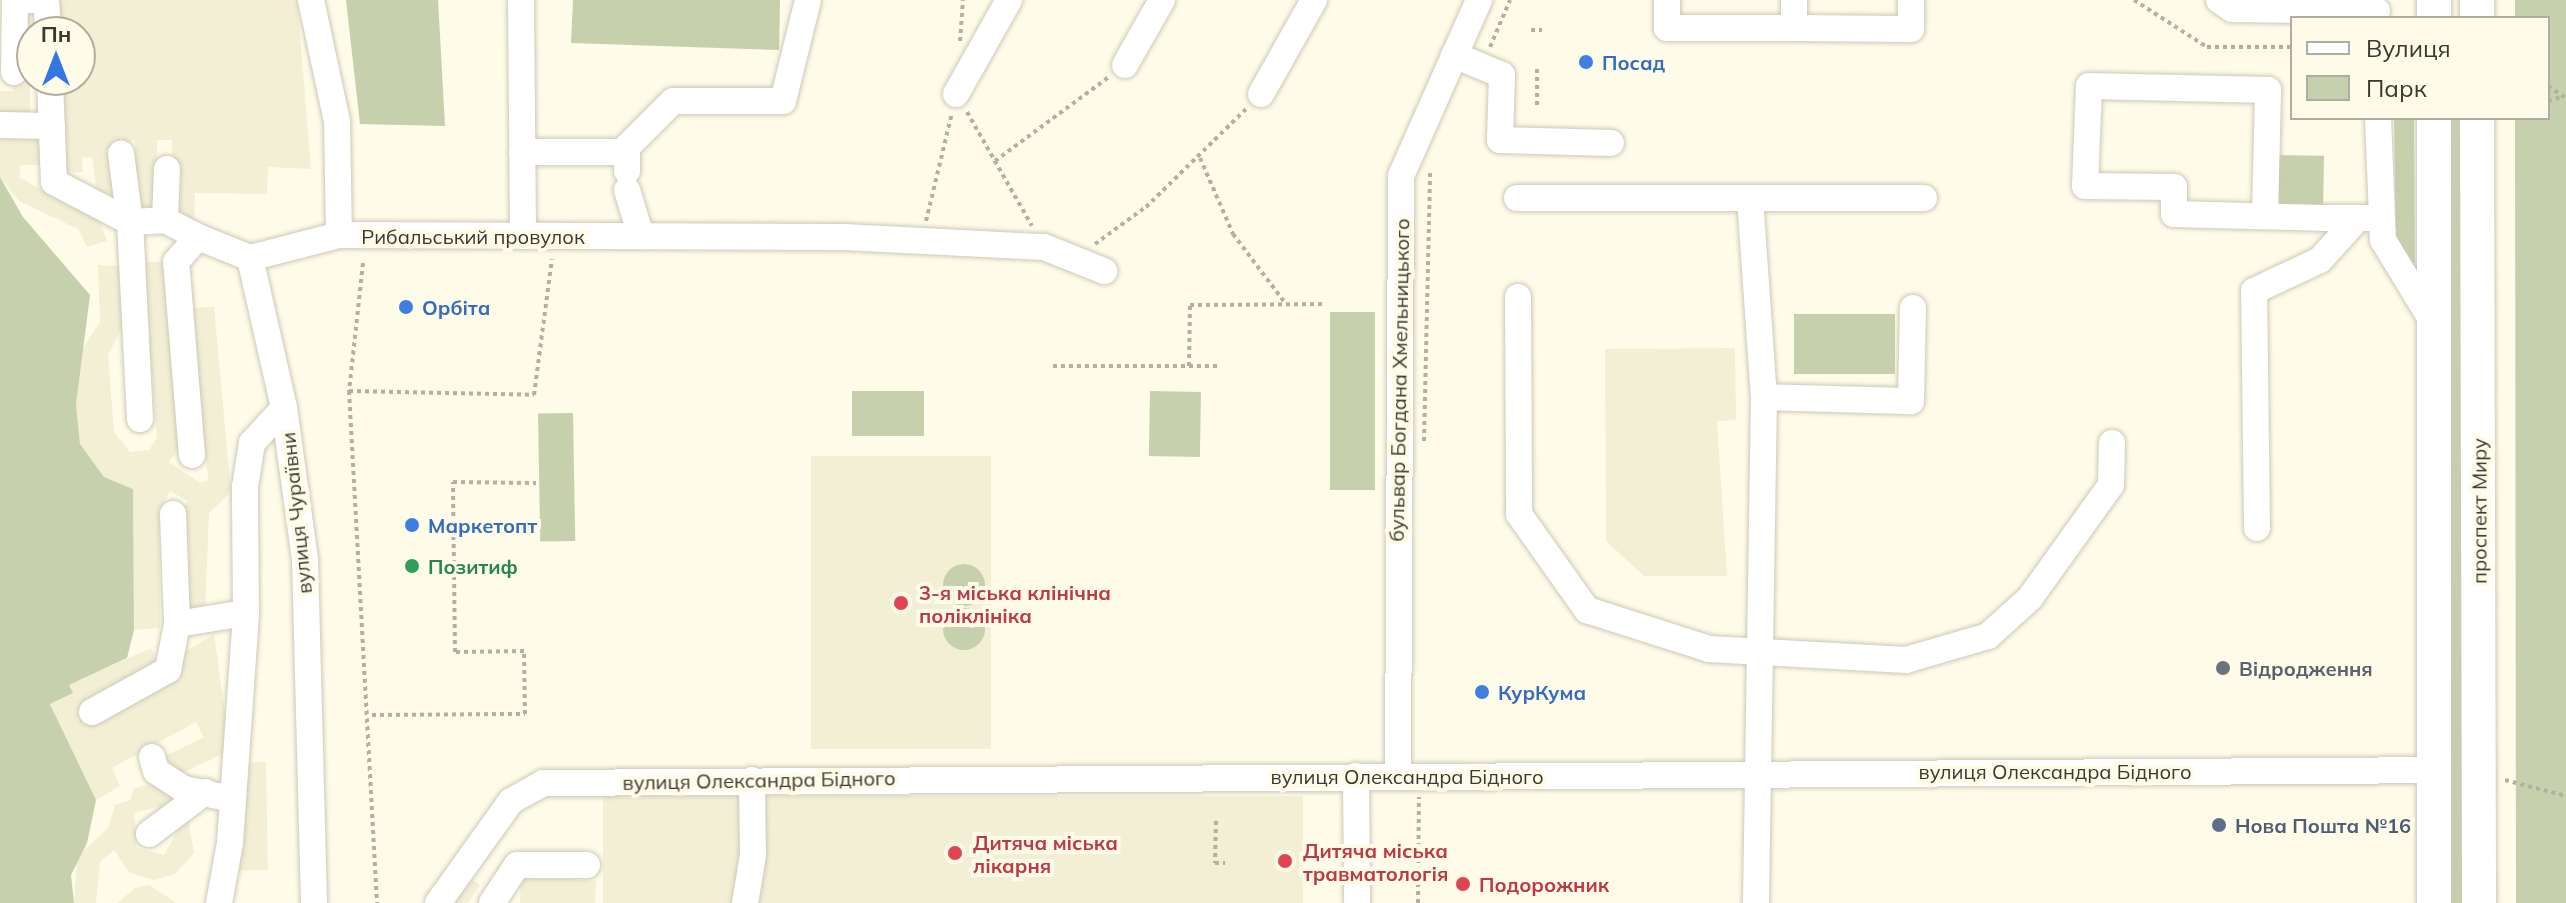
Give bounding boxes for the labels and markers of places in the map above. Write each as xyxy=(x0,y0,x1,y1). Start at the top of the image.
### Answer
place label: Посад xyxy=(1602,50,1665,74)
marker: Посад xyxy=(1577,53,1595,71)
place label: Орбіта xyxy=(422,295,490,319)
marker: Орбіта xyxy=(397,298,415,316)
place label: Маркетопт xyxy=(428,513,537,537)
marker: Маркетопт xyxy=(403,516,421,534)
place label: Позитиф xyxy=(428,554,518,578)
marker: Позитиф xyxy=(403,557,421,575)
place label: 3-я міська клінічна поліклініка xyxy=(919,580,1111,627)
marker: 3-я міська клінічна поліклініка xyxy=(890,592,912,614)
place label: Відродження xyxy=(2239,656,2373,680)
marker: Відродження xyxy=(2214,659,2232,677)
place label: КурКума xyxy=(1498,680,1586,704)
marker: КурКума xyxy=(1473,683,1491,701)
place label: Нова Пошта №16 xyxy=(2235,813,2411,837)
marker: Нова Пошта №16 xyxy=(2210,816,2228,834)
place label: Дитяча міська лікарня xyxy=(973,830,1118,877)
place label: Дитяча міська травматологія xyxy=(1303,838,1448,885)
marker: Дитяча міська лікарня xyxy=(944,842,966,864)
marker: Дитяча міська травматологія xyxy=(1274,850,1296,872)
place label: Подорожник xyxy=(1479,872,1609,896)
marker: Подорожник xyxy=(1454,875,1472,893)

